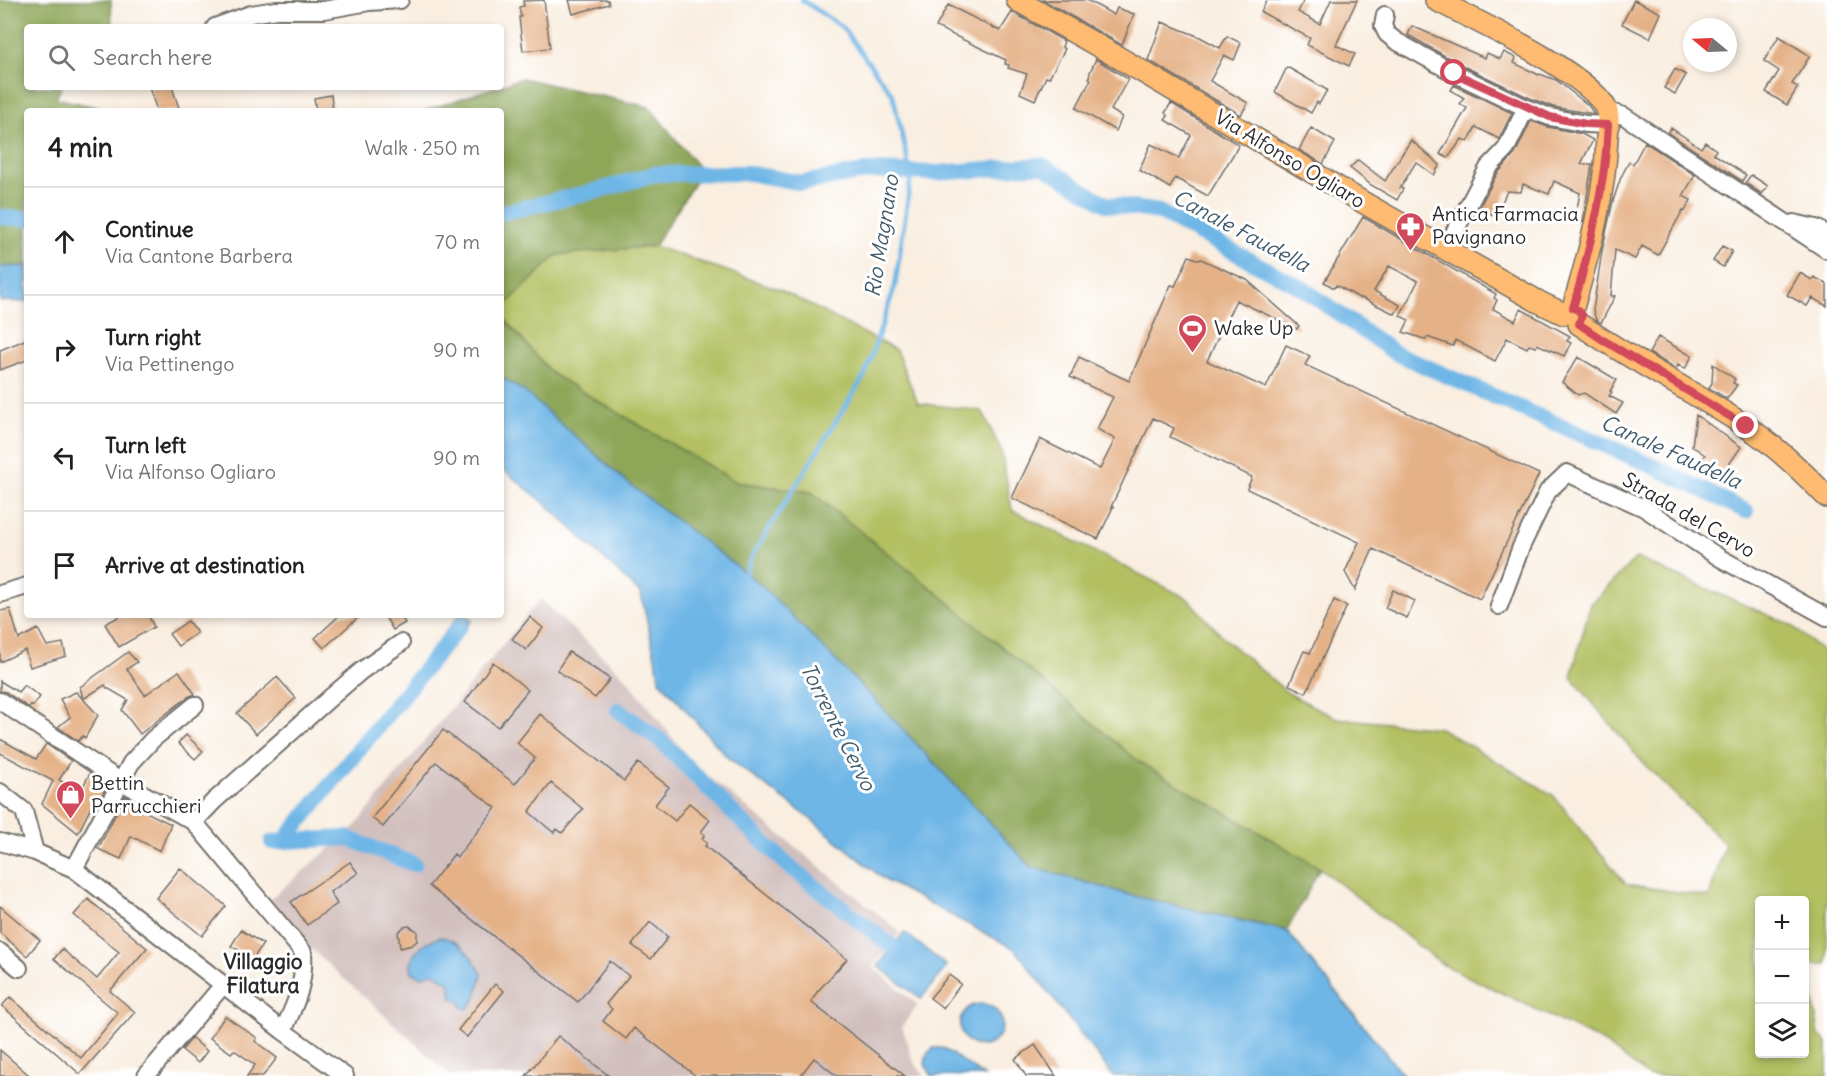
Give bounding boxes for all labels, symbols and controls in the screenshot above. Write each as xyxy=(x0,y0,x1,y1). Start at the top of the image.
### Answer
north arrow xyxy=(1683,18,1737,72)
search box xyxy=(24,24,504,90)
icon: search xyxy=(45,41,78,74)
text: Search here xyxy=(93,43,212,71)
route start xyxy=(1440,59,1466,85)
street label: Via Alfonso Ogliaro xyxy=(1211,104,1370,213)
text: 4 min xyxy=(48,131,113,164)
text: Walk · 250 m xyxy=(365,135,480,160)
water label: Rio Magnano xyxy=(859,172,905,299)
water label: Canale Faudella xyxy=(1168,183,1315,278)
place label: Antica Farmacia Pavignano xyxy=(1432,201,1579,249)
pharmacy icon: Antica Farmacia Pavignano xyxy=(1395,210,1427,252)
text: Continue xyxy=(105,215,194,243)
icon: ahead xyxy=(48,225,81,258)
text: 70 m xyxy=(435,229,480,254)
text: Via Cantone Barbera xyxy=(105,243,293,268)
sports icon: Wake Up xyxy=(1177,312,1209,354)
place label: Wake Up xyxy=(1214,315,1293,340)
text: Turn right xyxy=(105,323,201,351)
icon: right xyxy=(48,333,81,366)
text: 90 m xyxy=(433,337,480,362)
text: Via Pettinengo xyxy=(105,351,235,376)
water label: Canale Faudella xyxy=(1597,409,1746,495)
route end xyxy=(1732,412,1758,438)
text: Turn left xyxy=(105,431,186,459)
icon: left xyxy=(48,441,81,474)
text: 90 m xyxy=(433,445,480,470)
text: Via Alfonso Ogliaro xyxy=(105,459,276,484)
street label: Strada del Cervo xyxy=(1619,467,1760,563)
icon: arrive xyxy=(48,549,81,582)
text: Arrive at destination xyxy=(105,551,305,579)
water label: Torrente Cervo xyxy=(795,658,883,796)
place label: Bettin Parrucchieri xyxy=(91,770,201,818)
shop icon: Bettin Parrucchieri xyxy=(54,778,86,820)
map controls xyxy=(1755,896,1809,1058)
button: + xyxy=(1755,896,1809,950)
district label: Villaggio Filatura xyxy=(223,948,303,999)
button: − xyxy=(1755,950,1809,1004)
button: layers xyxy=(1755,1004,1809,1058)

